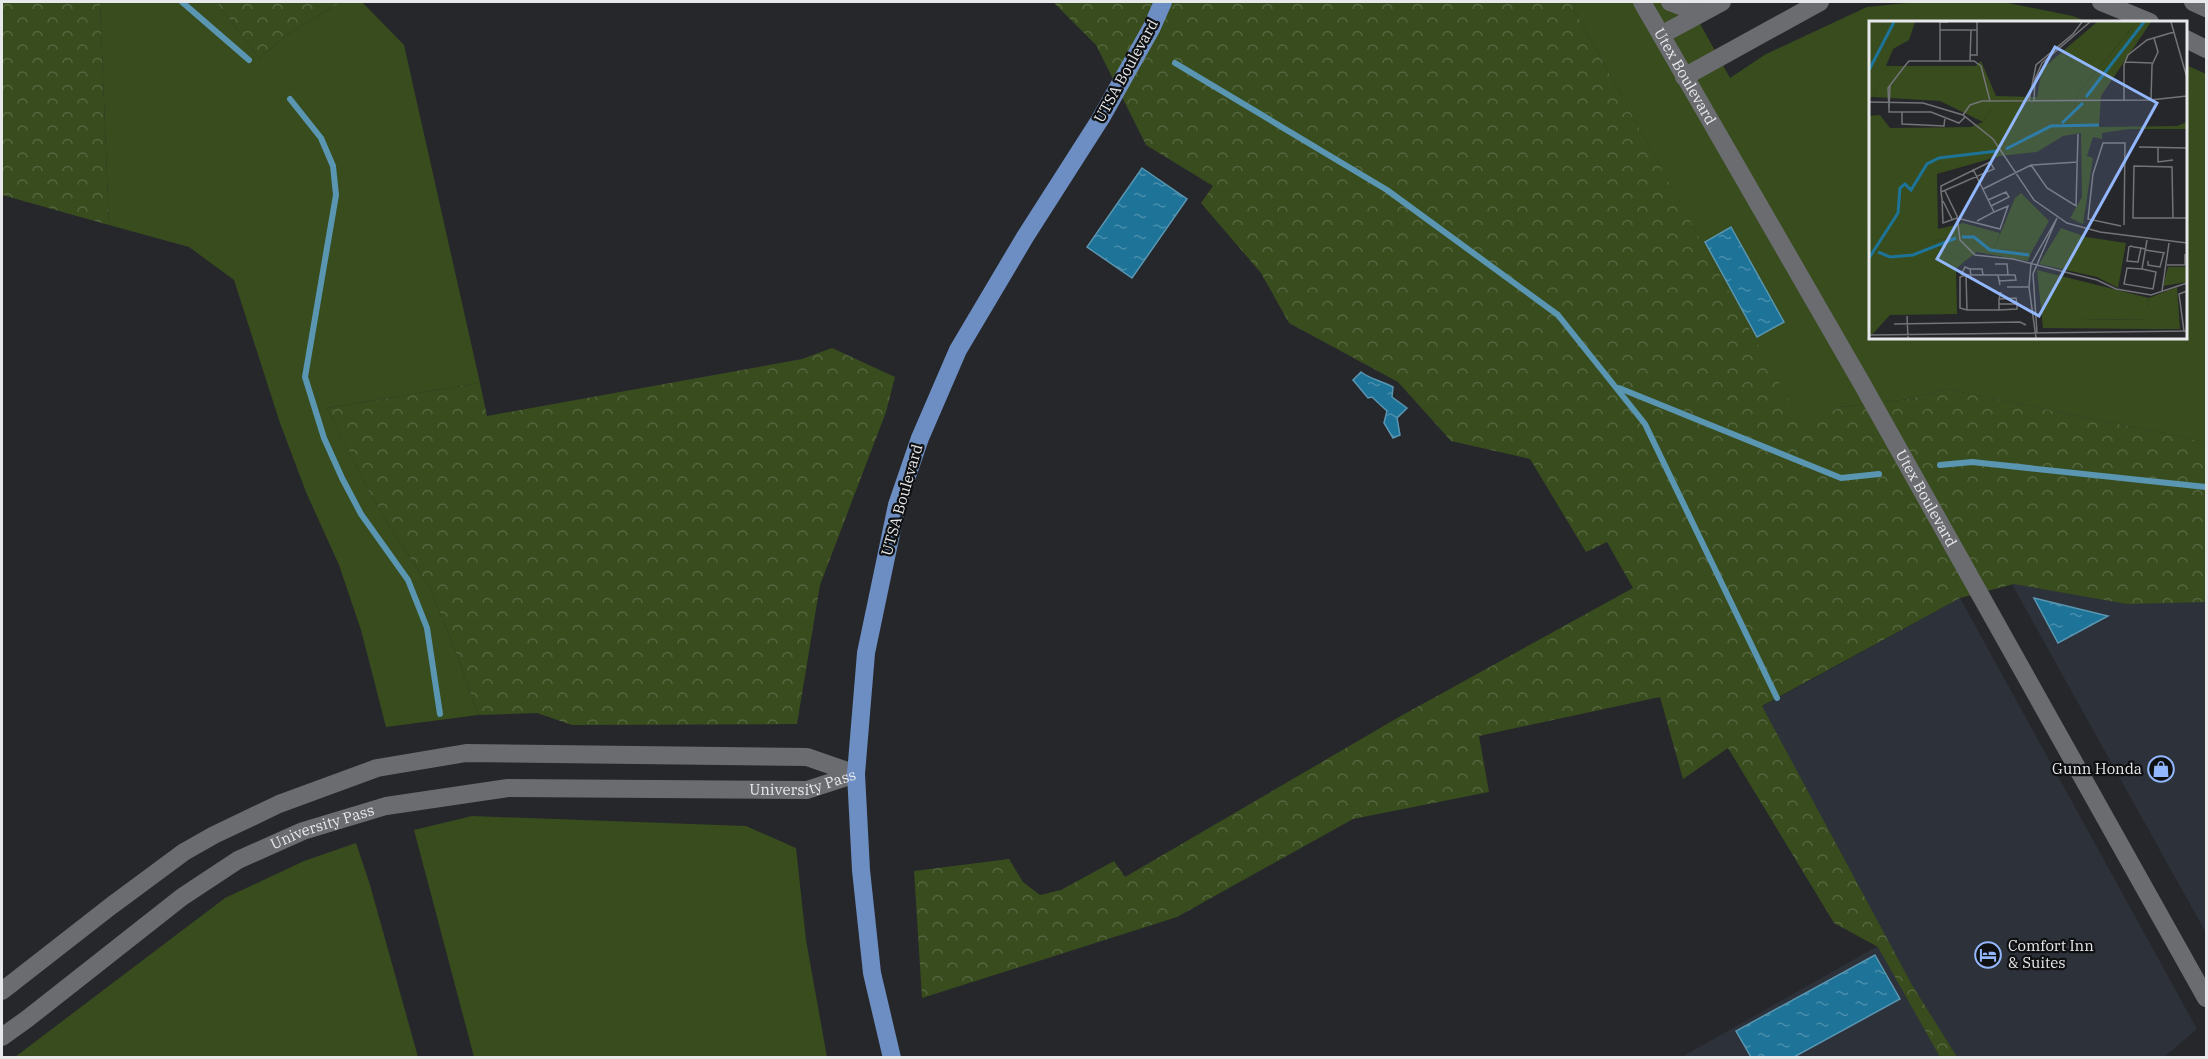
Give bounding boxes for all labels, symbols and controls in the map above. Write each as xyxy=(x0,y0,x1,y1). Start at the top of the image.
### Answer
street label: UTSA Boulevard xyxy=(1089,16,1162,126)
inset map xyxy=(1869,21,2187,339)
street label: Utex Boulevard xyxy=(1650,25,1721,128)
street label: UTSA Boulevard xyxy=(877,442,927,558)
street label: Utex Boulevard xyxy=(1892,446,1961,550)
shop icon: Gunn Honda xyxy=(2146,754,2176,784)
place label: Gunn Honda xyxy=(2052,759,2142,778)
street label: University Pass xyxy=(749,765,858,799)
street label: University Pass xyxy=(267,800,376,853)
place label: Comfort Inn & Suites xyxy=(2008,936,2094,972)
hotel icon: Comfort Inn & Suites xyxy=(1973,940,2003,970)

